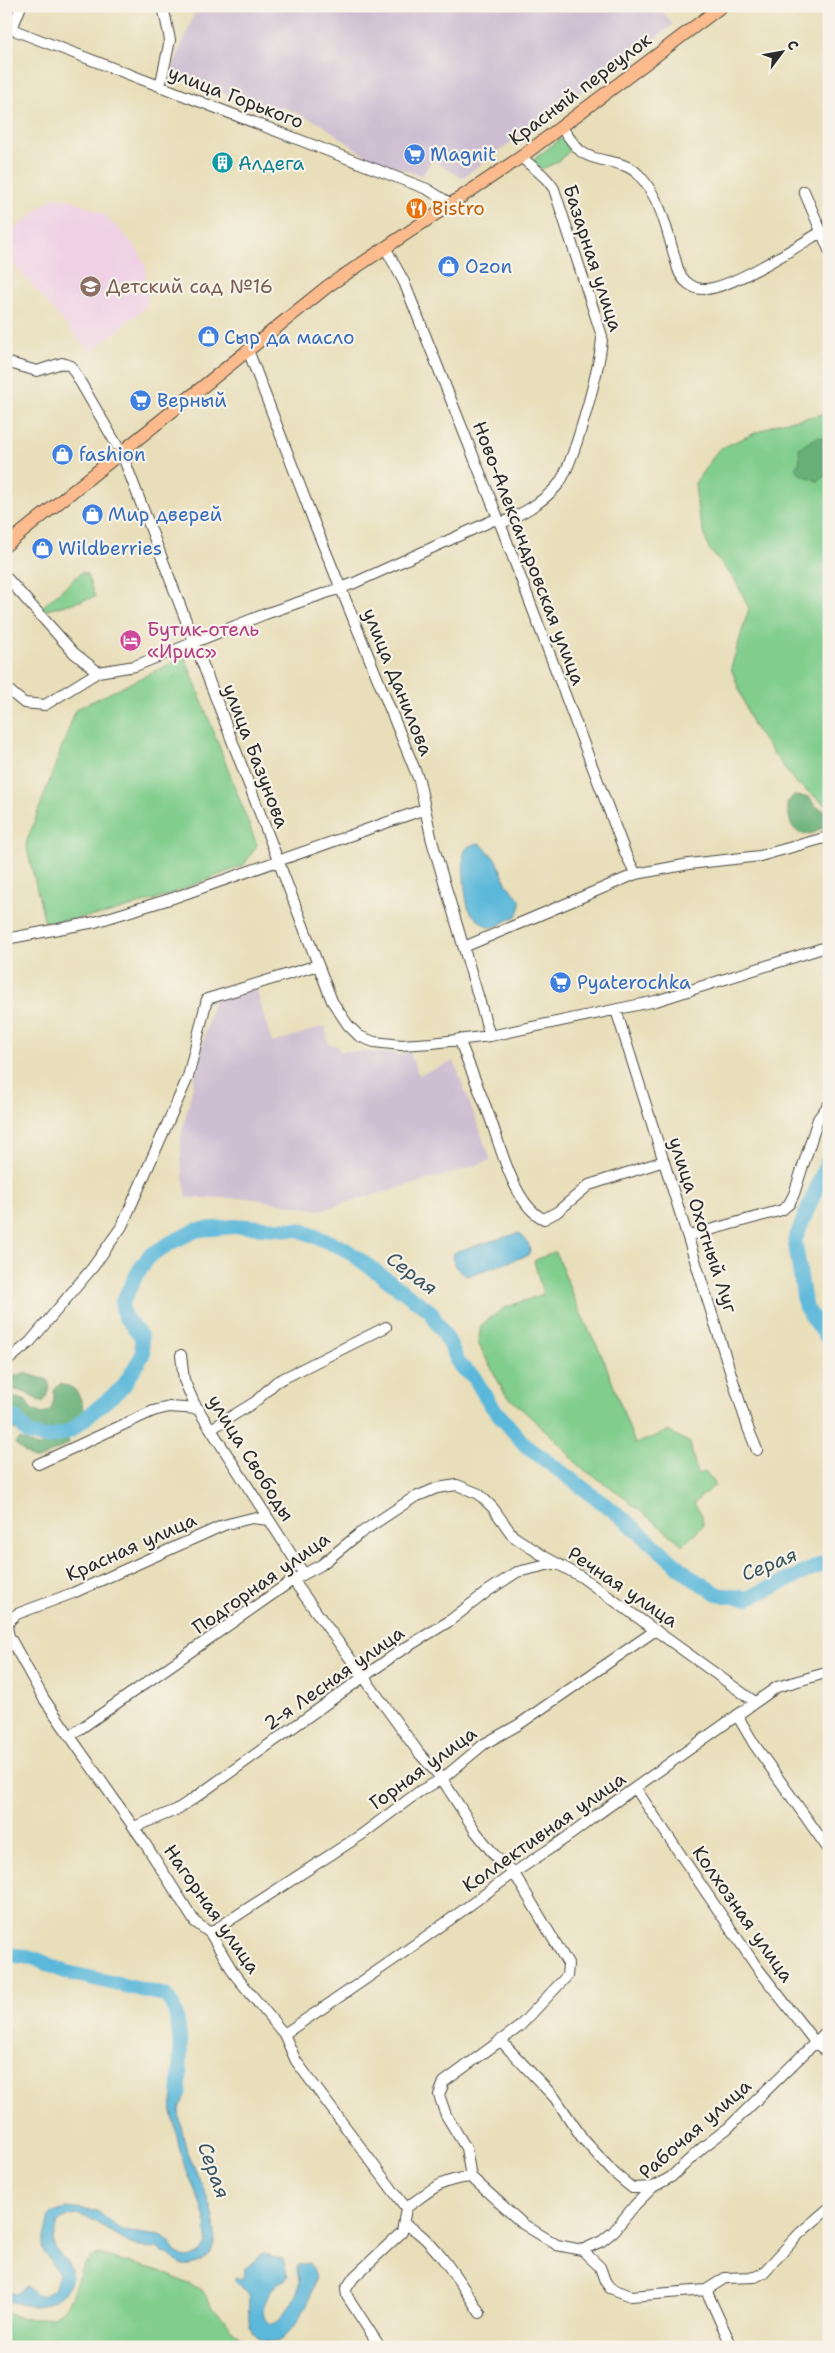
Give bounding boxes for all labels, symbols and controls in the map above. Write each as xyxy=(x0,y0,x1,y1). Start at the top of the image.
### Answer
street label: Красный переулок xyxy=(503,27,657,151)
north arrow xyxy=(758,28,808,78)
text: С xyxy=(783,37,803,54)
street label: улица Горького xyxy=(165,60,307,134)
supermarket icon: Magnit xyxy=(402,142,426,166)
place label: Magnit xyxy=(430,142,496,167)
building icon: Алдега xyxy=(210,151,234,175)
place label: Алдега xyxy=(238,151,304,176)
street label: Базарная улица xyxy=(557,181,629,335)
restaurant icon: Bistro xyxy=(404,196,428,220)
place label: Bistro xyxy=(432,196,485,221)
shop icon: Ozon xyxy=(437,254,461,278)
place label: Ozon xyxy=(465,254,512,279)
school or university icon: Детский сад №16 xyxy=(78,274,102,298)
place label: Детский сад №16 xyxy=(106,274,273,299)
shop icon: Сыр да масло xyxy=(196,325,220,349)
place label: Сыр да масло xyxy=(224,325,354,350)
supermarket icon: Верный xyxy=(129,388,153,412)
place label: Верный xyxy=(157,388,227,413)
street label: Ново-Александровская улица xyxy=(467,417,591,689)
shop icon: fashion xyxy=(51,442,75,466)
place label: fashion xyxy=(79,442,146,467)
shop icon: Мир дверей xyxy=(80,502,104,526)
place label: Мир дверей xyxy=(108,502,222,527)
shop icon: Wildberries xyxy=(30,536,54,560)
place label: Wildberries xyxy=(58,536,162,561)
street label: улица Данилова xyxy=(357,604,439,760)
place label: Бутик-отель «Ирис» xyxy=(147,617,259,664)
hotel icon: Бутик-отель «Ирис» xyxy=(119,628,143,652)
street label: улица Базунова xyxy=(217,680,295,832)
supermarket icon: Pyaterochka xyxy=(549,970,573,994)
place label: Pyaterochka xyxy=(577,970,691,995)
street label: улица Охотный Луг xyxy=(663,1134,743,1317)
water label: Серая xyxy=(381,1245,443,1301)
street label: улица Свободы xyxy=(202,1390,300,1526)
street label: Красная улица xyxy=(62,1507,200,1587)
street label: Подгорная улица xyxy=(187,1526,335,1640)
street label: Речная улица xyxy=(563,1541,683,1633)
water label: Серая xyxy=(737,1541,801,1587)
street label: 2-я Лесная улица xyxy=(259,1620,409,1736)
street label: Горная улица xyxy=(364,1720,482,1815)
street label: Коллективная улица xyxy=(457,1766,631,1898)
street label: Нагорная улица xyxy=(158,1839,266,1979)
street label: Колхозная улица xyxy=(687,1841,800,1987)
street label: Рабочая улица xyxy=(634,2073,756,2185)
water label: Серая xyxy=(192,2138,236,2202)

